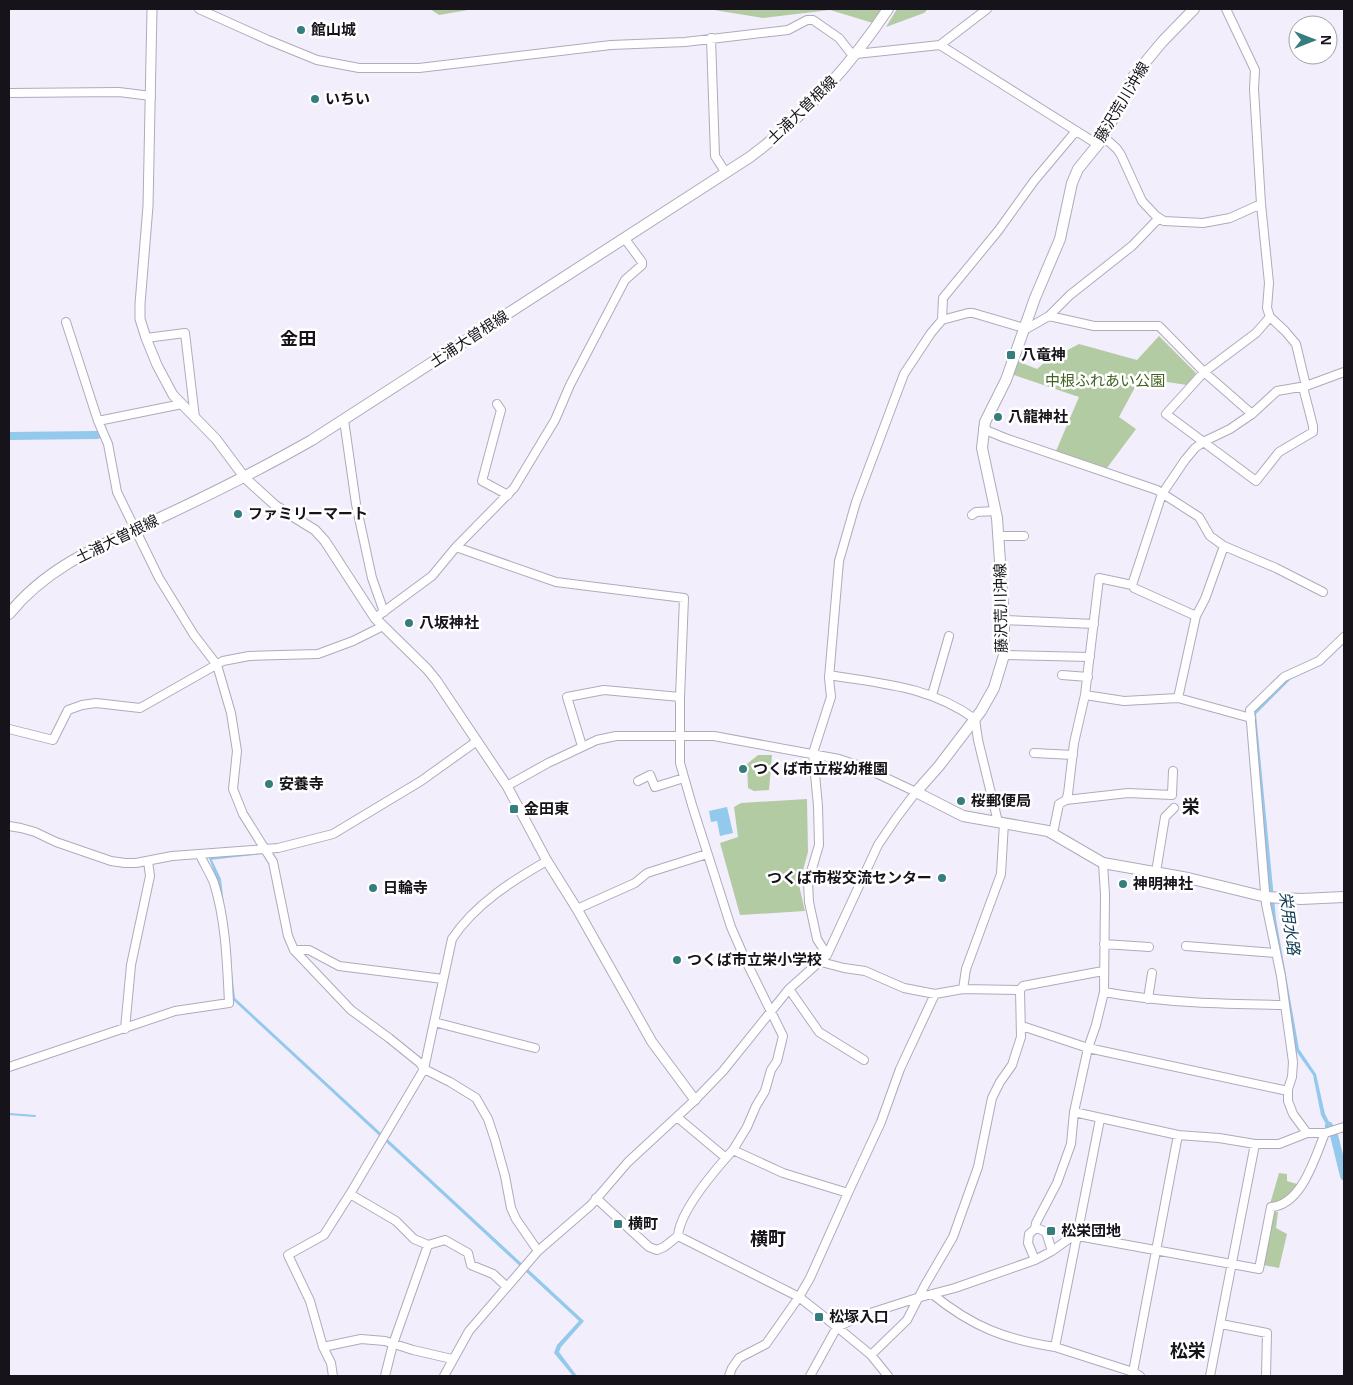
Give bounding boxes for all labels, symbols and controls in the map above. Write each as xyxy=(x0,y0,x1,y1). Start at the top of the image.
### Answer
north arrow xyxy=(1288,15,1338,65)
place label: 館山城 xyxy=(311,21,356,38)
marker: 館山城 xyxy=(295,24,307,36)
text: N xyxy=(1318,35,1334,45)
street label: 藤沢荒川沖線 xyxy=(1091,59,1152,145)
street label: 土浦大曽根線 xyxy=(763,72,840,147)
place label: いちい xyxy=(325,90,370,107)
marker: いちい xyxy=(309,93,321,105)
street label: 土浦大曽根線 xyxy=(426,307,511,370)
district label: 金田 xyxy=(280,329,316,349)
place label: 八竜神 xyxy=(1021,346,1066,363)
marker: 八竜神 xyxy=(1005,349,1017,361)
park label: 中根ふれあい公園 xyxy=(1045,372,1165,389)
place label: 八龍神社 xyxy=(1008,408,1068,425)
marker: 八龍神社 xyxy=(992,411,1004,423)
place label: ファミリーマート xyxy=(248,505,368,522)
marker: ファミリーマート xyxy=(232,508,244,520)
street label: 土浦大曽根線 xyxy=(73,511,161,566)
street label: 藤沢荒川沖線 xyxy=(991,563,1010,653)
place label: 八坂神社 xyxy=(419,614,479,631)
marker: 八坂神社 xyxy=(403,617,415,629)
place label: つくば市立桜幼稚園 xyxy=(753,760,888,777)
marker: つくば市立桜幼稚園 xyxy=(737,763,749,775)
place label: 安養寺 xyxy=(279,775,324,792)
marker: 安養寺 xyxy=(263,778,275,790)
place label: 桜郵便局 xyxy=(971,792,1031,809)
marker: 桜郵便局 xyxy=(955,795,967,807)
district label: 栄 xyxy=(1182,797,1200,817)
place label: 金田東 xyxy=(524,800,569,817)
marker: 金田東 xyxy=(508,803,520,815)
place label: つくば市桜交流センター xyxy=(767,869,932,886)
marker: つくば市桜交流センター xyxy=(936,872,948,884)
place label: 神明神社 xyxy=(1132,875,1193,892)
marker: 神明神社 xyxy=(1117,878,1129,890)
place label: 日輪寺 xyxy=(383,879,428,896)
marker: 日輪寺 xyxy=(367,882,379,894)
water label: 栄用水路 xyxy=(1277,890,1303,958)
place label: つくば市立栄小学校 xyxy=(687,951,822,968)
marker: つくば市立栄小学校 xyxy=(671,954,683,966)
place label: 横町 xyxy=(628,1215,658,1232)
marker: 横町 xyxy=(612,1218,624,1230)
place label: 松栄団地 xyxy=(1061,1222,1121,1239)
marker: 松栄団地 xyxy=(1045,1225,1057,1237)
district label: 横町 xyxy=(750,1229,786,1249)
place label: 松塚入口 xyxy=(829,1308,889,1325)
marker: 松塚入口 xyxy=(813,1311,825,1323)
district label: 松栄 xyxy=(1170,1341,1206,1361)

